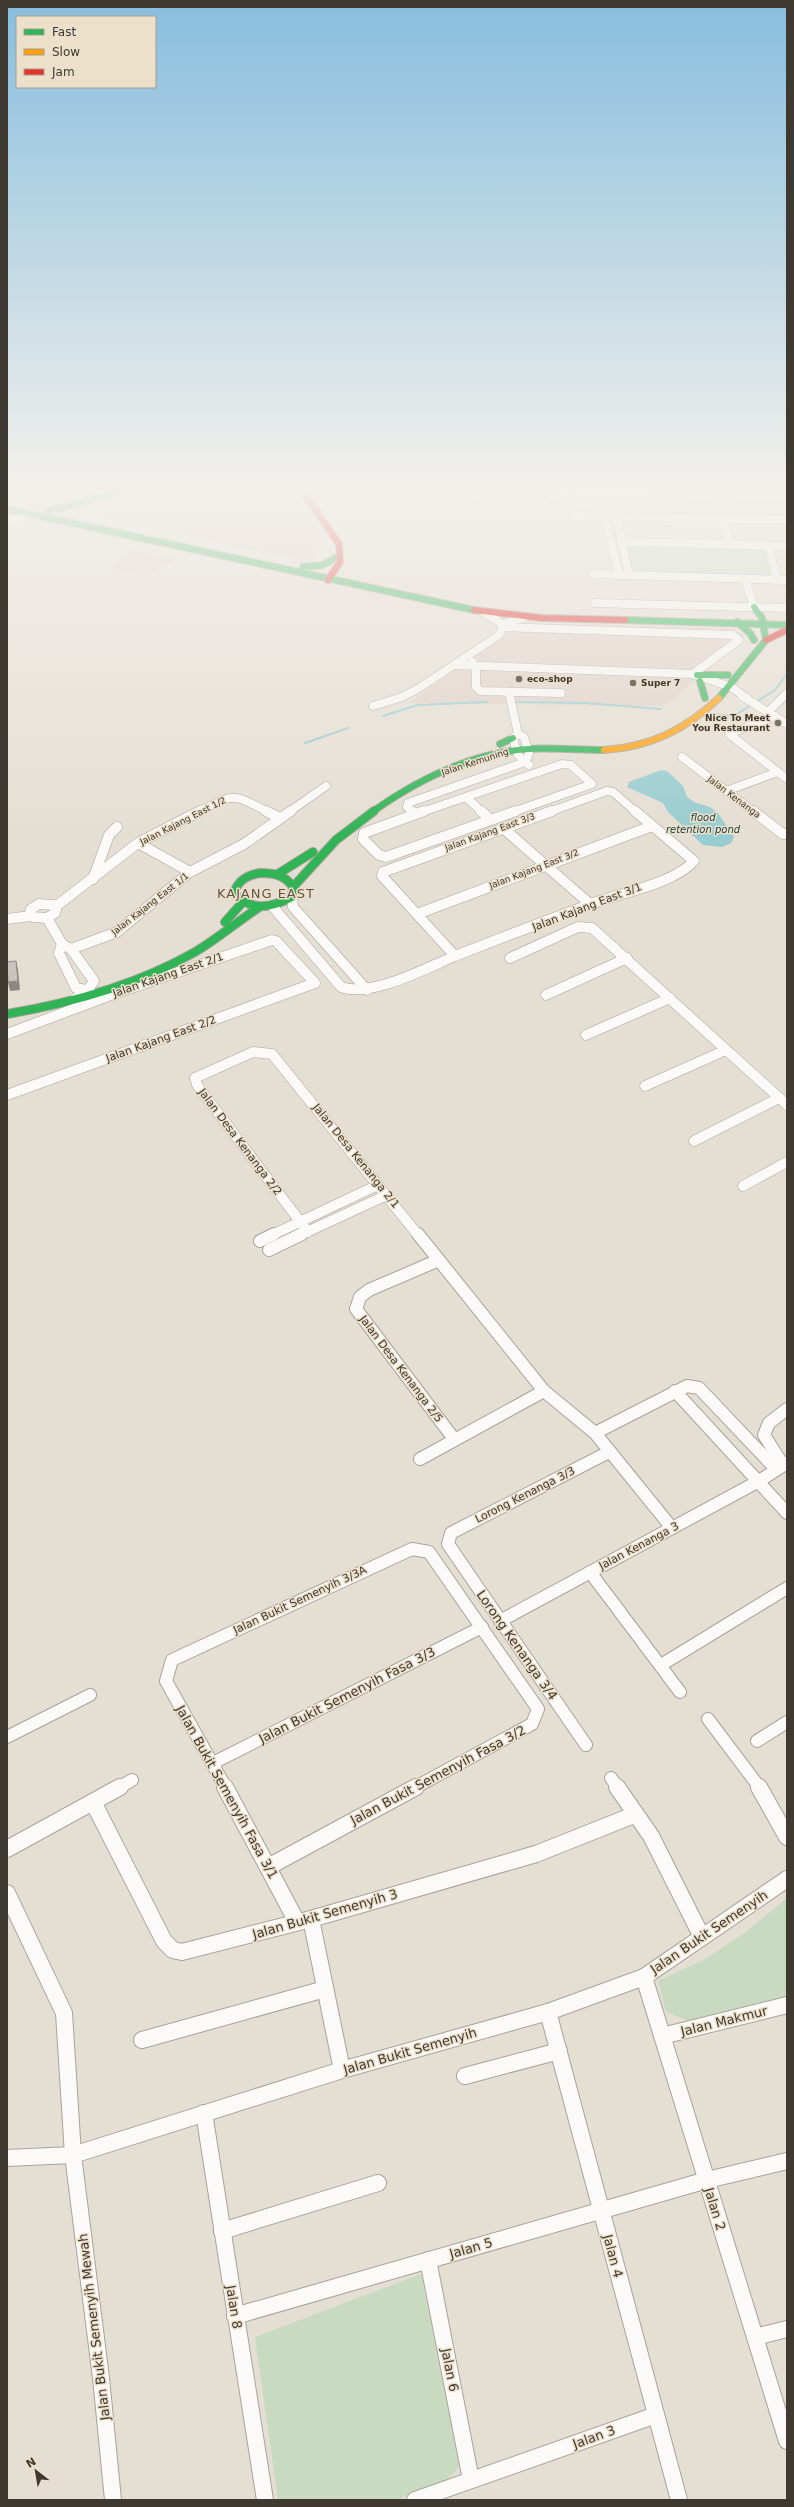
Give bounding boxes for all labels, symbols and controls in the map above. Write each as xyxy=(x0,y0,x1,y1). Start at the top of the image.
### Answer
legend xyxy=(16,16,156,88)
text: Fast xyxy=(52,25,76,39)
text: Slow xyxy=(52,45,80,59)
text: Jam xyxy=(51,65,75,79)
marker: eco-shop xyxy=(514,674,524,684)
place label: eco-shop xyxy=(527,674,573,684)
marker: Super 7 xyxy=(628,678,638,688)
place label: Super 7 xyxy=(641,678,680,688)
place label: Nice To Meet You Restaurant xyxy=(691,713,771,733)
marker: Nice To Meet You Restaurant xyxy=(773,718,783,728)
street label: Jalan Kemuning xyxy=(439,746,510,778)
street label: Jalan Kenanga xyxy=(705,773,763,820)
street label: Jalan Kajang East 1/2 xyxy=(137,795,228,847)
street label: Jalan Kajang East 3/3 xyxy=(443,811,536,853)
water label: flood retention pond xyxy=(666,812,741,835)
street label: Jalan Kajang East 3/2 xyxy=(487,847,580,891)
street label: Jalan Kajang East 1/1 xyxy=(109,871,191,938)
street label: Jalan Kajang East 3/1 xyxy=(529,880,644,934)
district label: KAJANG EAST xyxy=(217,886,315,901)
street label: Jalan Kajang East 2/1 xyxy=(110,950,225,1000)
street label: Jalan Kajang East 2/2 xyxy=(103,1013,218,1065)
street label: Jalan Desa Kenanga 2/2 xyxy=(195,1085,284,1198)
street label: Jalan Desa Kenanga 2/1 xyxy=(309,1100,402,1211)
street label: Jalan Desa Kenanga 2/5 xyxy=(356,1312,445,1425)
street label: Lorong Kenanga 3/3 xyxy=(473,1464,577,1526)
street label: Jalan Kenanga 3 xyxy=(596,1519,681,1573)
street label: Jalan Bukit Semenyih 3/3A xyxy=(230,1563,369,1637)
street label: Lorong Kenanga 3/4 xyxy=(474,1587,560,1703)
street label: Jalan Bukit Semenyih Fasa 3/3 xyxy=(255,1644,438,1747)
street label: Jalan Bukit Semenyih Fasa 3/1 xyxy=(172,1702,281,1881)
street label: Jalan Bukit Semenyih Fasa 3/2 xyxy=(347,1722,528,1828)
street label: Jalan Bukit Semenyih 3 xyxy=(250,1886,399,1942)
street label: Jalan Bukit Semenyih xyxy=(647,1887,770,1977)
street label: Jalan Makmur xyxy=(678,2003,769,2039)
street label: Jalan Bukit Semenyih xyxy=(341,2025,478,2078)
street label: Jalan 2 xyxy=(701,2185,729,2232)
street label: Jalan 4 xyxy=(600,2232,626,2279)
street label: Jalan Bukit Semenyih Mewah xyxy=(75,2233,113,2422)
street label: Jalan 5 xyxy=(447,2235,494,2262)
street label: Jalan 8 xyxy=(223,2283,245,2330)
street label: Jalan 6 xyxy=(438,2346,462,2393)
street label: Jalan 3 xyxy=(570,2422,617,2452)
north arrow xyxy=(16,2451,56,2491)
text: N xyxy=(24,2455,38,2471)

